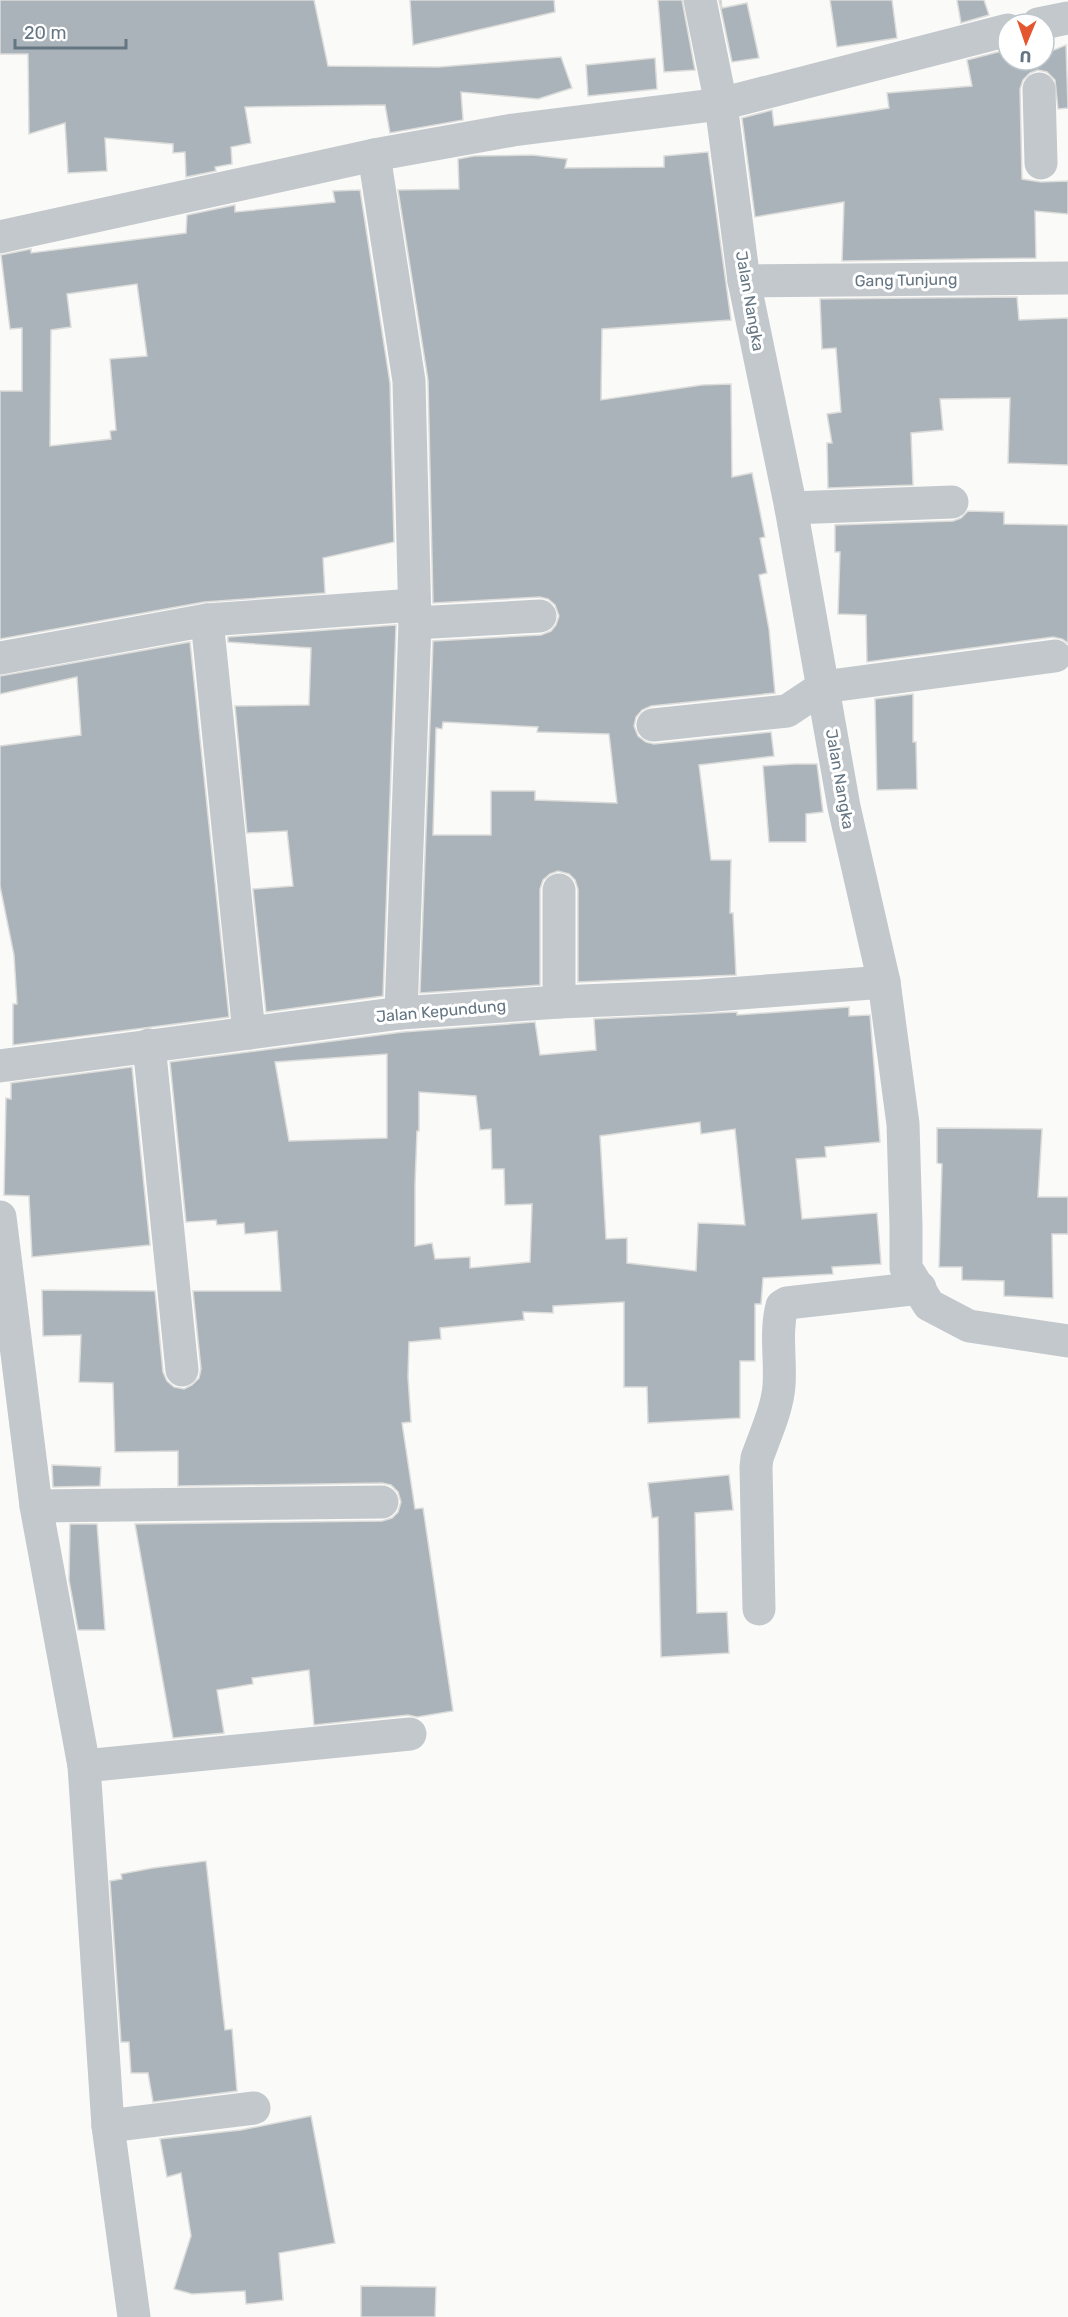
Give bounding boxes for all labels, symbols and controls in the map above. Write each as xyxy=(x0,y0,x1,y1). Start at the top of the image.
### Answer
scale bar xyxy=(15,12,126,50)
north arrow xyxy=(996,12,1056,72)
text: 20 m xyxy=(24,22,66,44)
text: U xyxy=(1019,47,1032,66)
street label: Jalan Nangka xyxy=(732,249,768,353)
street label: Gang Tunjung xyxy=(854,270,958,290)
street label: Jalan Nangka xyxy=(822,727,858,831)
street label: Jalan Kepundung xyxy=(375,996,507,1026)

